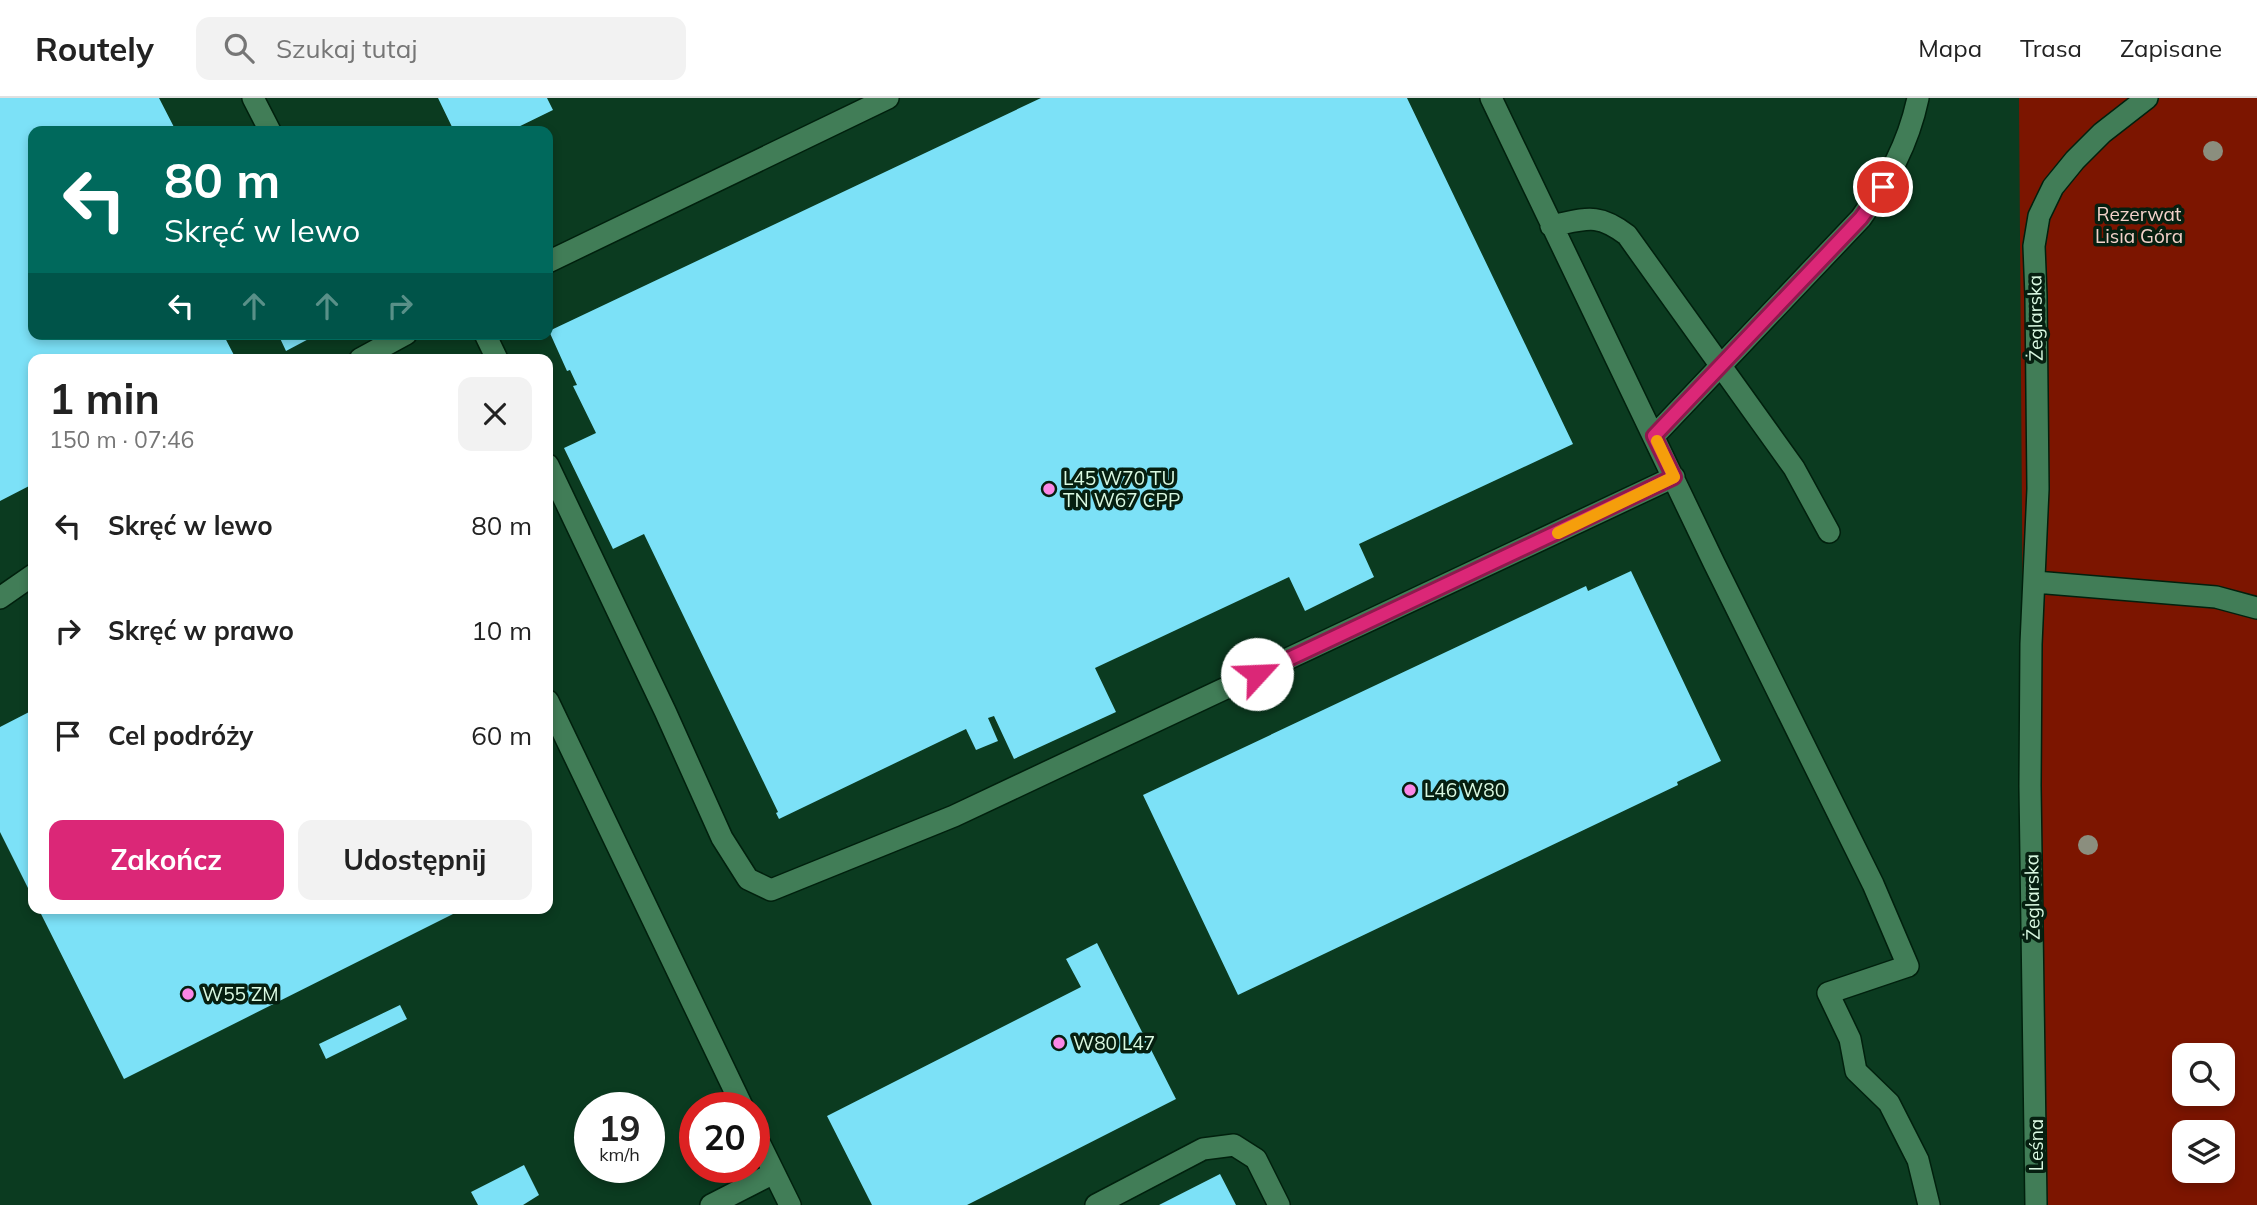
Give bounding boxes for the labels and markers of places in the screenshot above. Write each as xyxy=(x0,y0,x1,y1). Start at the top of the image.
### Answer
pin xyxy=(1853,157,1913,217)
place label: L45 W70 TU TN W67 CPP xyxy=(1063,466,1180,512)
marker: L45 W70 TU TN W67 CPP xyxy=(1041,481,1057,497)
place label: L46 W80 xyxy=(1424,778,1506,802)
marker: L46 W80 xyxy=(1402,782,1418,798)
place label: W55 ZM xyxy=(202,982,279,1006)
marker: W55 ZM xyxy=(180,986,196,1002)
place label: W80 L47 xyxy=(1073,1031,1155,1055)
marker: W80 L47 xyxy=(1051,1035,1067,1051)

